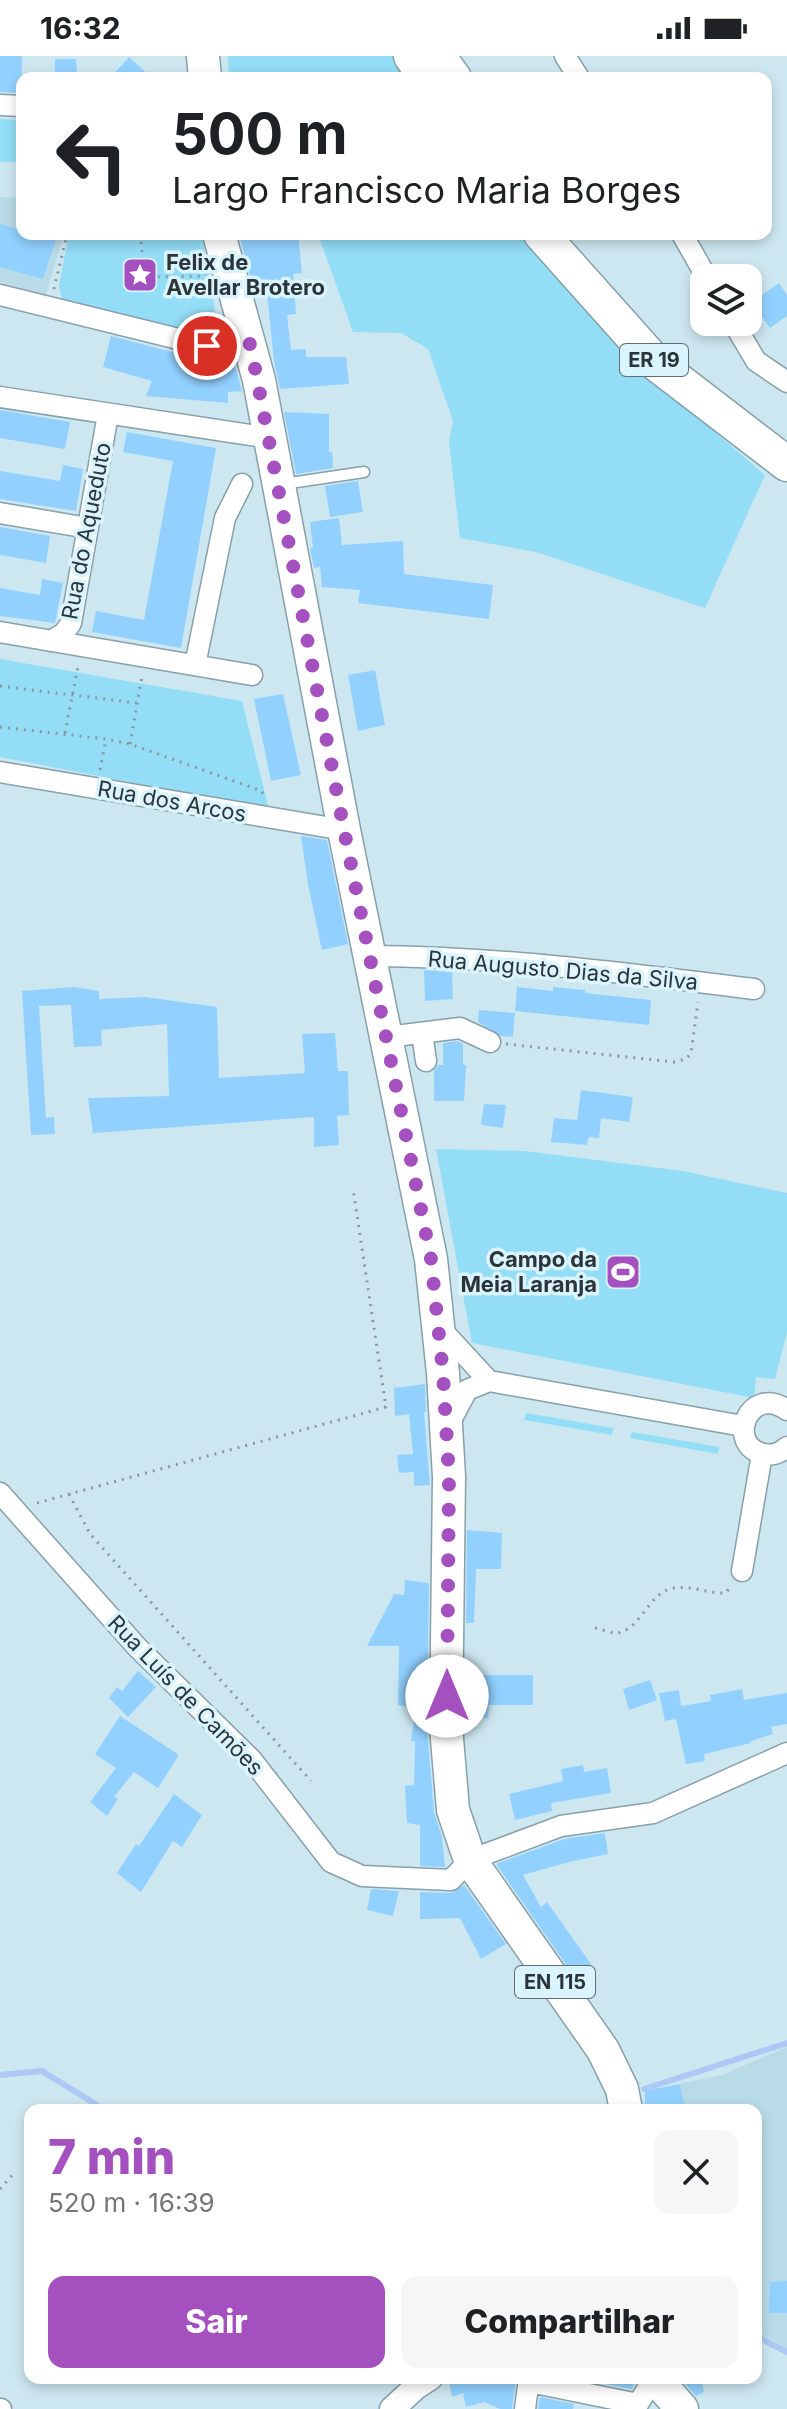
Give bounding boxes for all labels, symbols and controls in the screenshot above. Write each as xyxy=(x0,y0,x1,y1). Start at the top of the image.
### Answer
text: 16:32 xyxy=(40,10,121,46)
text: 500 m xyxy=(172,100,348,168)
icon: left xyxy=(40,104,144,208)
text: Largo Francisco Maria Borges xyxy=(172,168,681,212)
place label: Felix de Avellar Brotero xyxy=(166,249,325,300)
place icon: Felix de Avellar Brotero xyxy=(121,256,159,294)
map controls xyxy=(690,264,762,336)
button: layers xyxy=(690,264,762,336)
pin xyxy=(173,312,241,380)
icon: arrive xyxy=(185,324,229,368)
road number: ER 19 xyxy=(620,344,688,376)
street label: Rua do Aqueduto xyxy=(56,440,116,622)
street label: Rua dos Arcos xyxy=(96,775,248,827)
street label: Rua Augusto Dias da Silva xyxy=(427,945,699,995)
place label: Campo da Meia Laranja xyxy=(460,1246,597,1297)
sports icon: Campo da Meia Laranja xyxy=(604,1253,642,1291)
street label: Rua Luís de Camões xyxy=(103,1610,269,1780)
position arrow xyxy=(405,1654,489,1738)
road number: EN 115 xyxy=(515,1966,595,1998)
text: 7 min xyxy=(48,2127,175,2186)
button: close xyxy=(654,2130,738,2214)
text: 520 m · 16:39 xyxy=(48,2187,215,2218)
button: Sair xyxy=(48,2276,385,2368)
button: Compartilhar xyxy=(401,2276,738,2368)

